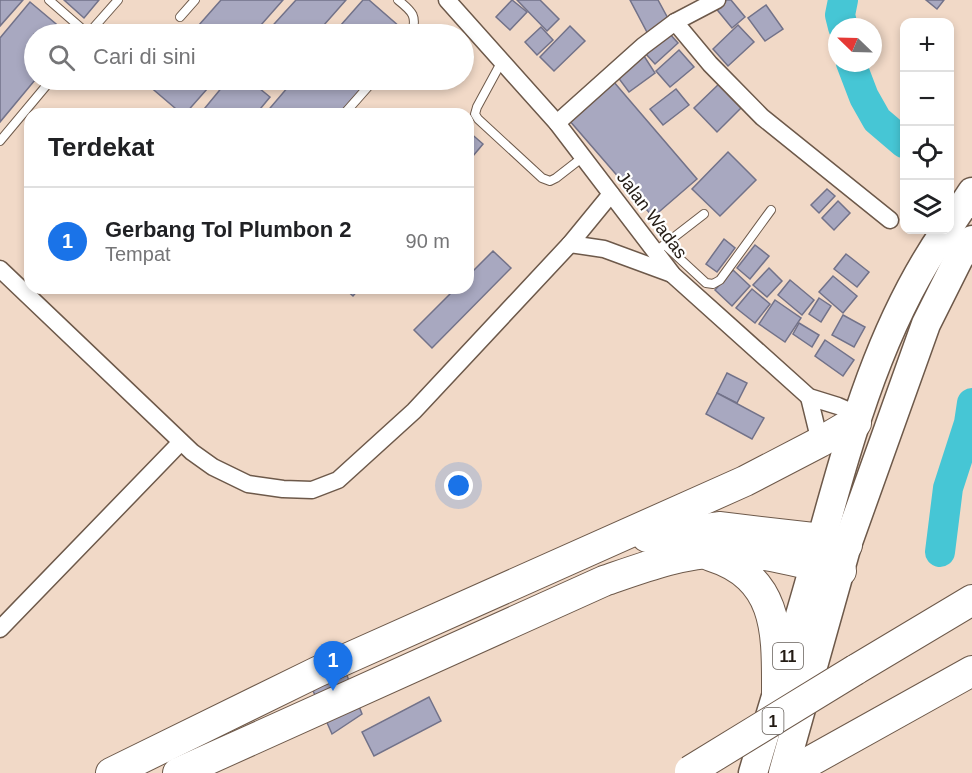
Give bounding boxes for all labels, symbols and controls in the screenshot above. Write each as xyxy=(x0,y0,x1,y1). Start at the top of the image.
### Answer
north arrow xyxy=(828,18,882,72)
map controls xyxy=(900,18,954,234)
button: + xyxy=(900,18,954,72)
search box xyxy=(24,24,474,90)
icon: search xyxy=(45,41,78,74)
text: Cari di sini xyxy=(93,44,196,69)
button: − xyxy=(900,72,954,126)
button: locate xyxy=(900,126,954,180)
text: Terdekat xyxy=(48,132,154,162)
street label: Jalan Wadas xyxy=(613,168,691,262)
button: layers xyxy=(900,180,954,234)
text: Gerbang Tol Plumbon 2 xyxy=(105,217,352,242)
text: 1 xyxy=(62,230,73,252)
text: 90 m xyxy=(406,230,450,252)
text: Tempat xyxy=(105,243,171,265)
your location xyxy=(444,471,473,500)
pin: 1 xyxy=(314,642,352,691)
road number: 11 xyxy=(773,643,803,669)
road number: 1 xyxy=(762,708,784,734)

